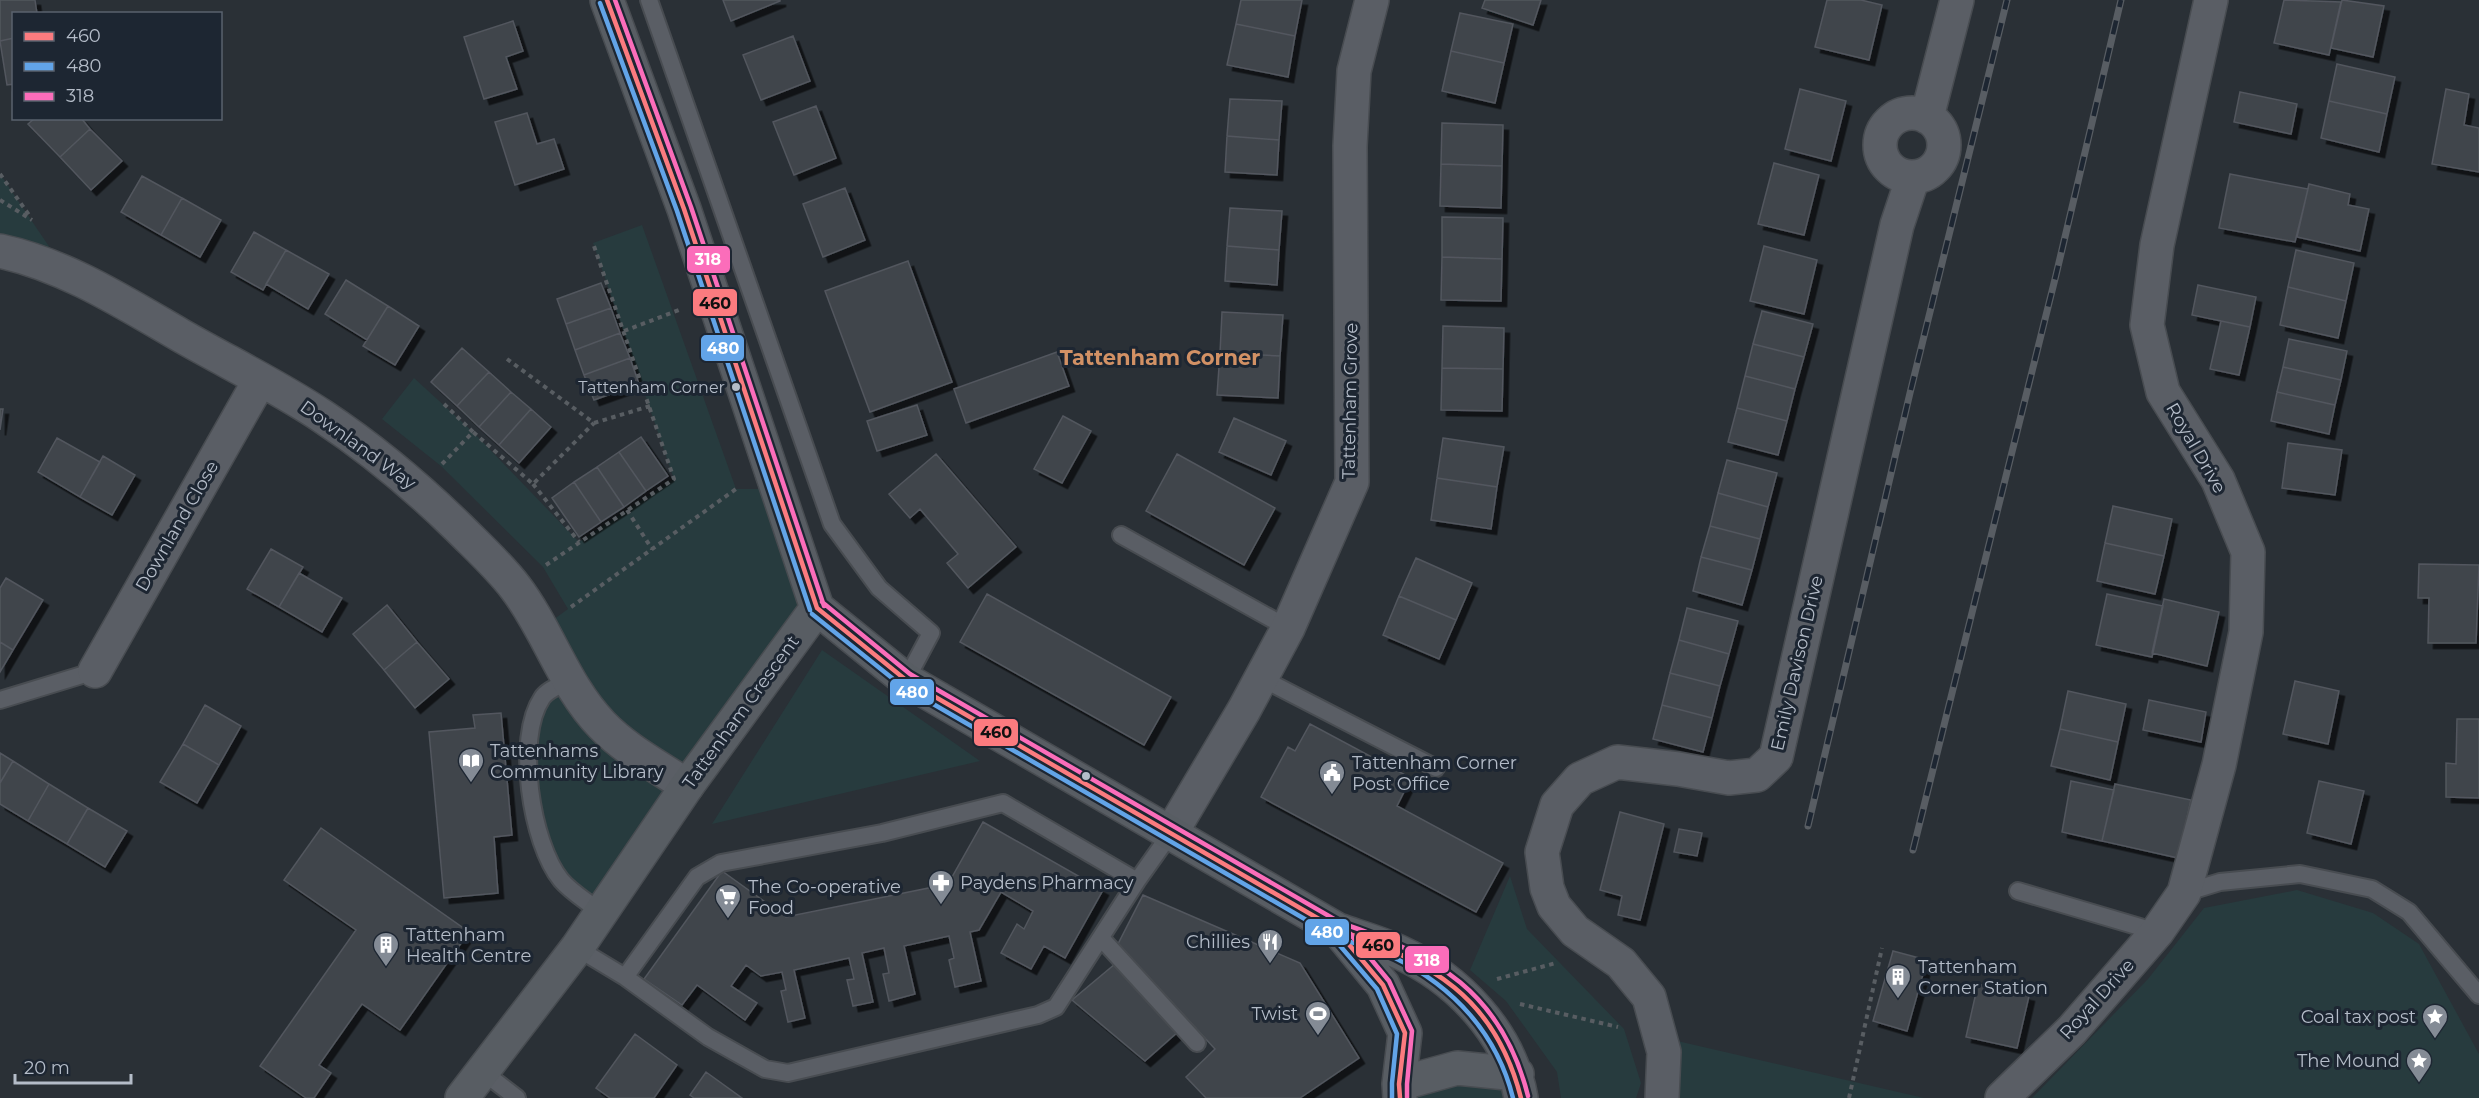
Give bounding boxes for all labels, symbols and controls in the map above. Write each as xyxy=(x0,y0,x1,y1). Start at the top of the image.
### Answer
legend xyxy=(12,12,222,120)
text: 460 xyxy=(66,25,101,47)
text: 480 xyxy=(66,55,101,77)
text: 318 xyxy=(66,85,94,107)
line badge: 318 xyxy=(686,245,731,274)
text: 318 xyxy=(694,250,721,269)
line badge: 460 xyxy=(692,288,738,317)
text: 460 xyxy=(699,294,731,313)
street label: Tattenham Grove xyxy=(1338,323,1362,479)
line badge: 480 xyxy=(700,334,745,362)
text: 480 xyxy=(707,339,739,358)
district label: Tattenham Corner xyxy=(1060,345,1260,370)
place label: Tattenham Corner xyxy=(578,378,725,397)
marker: Tattenham Corner xyxy=(730,381,742,393)
street label: Downland Way xyxy=(296,396,420,494)
street label: Royal Drive xyxy=(2161,399,2231,497)
street label: Downland Close xyxy=(131,457,223,595)
street label: Emily Davison Drive xyxy=(1766,573,1828,753)
street label: Tattenham Crescent xyxy=(678,631,804,793)
line badge: 480 xyxy=(889,678,935,706)
text: 480 xyxy=(896,683,928,702)
line badge: 460 xyxy=(973,718,1019,747)
text: 460 xyxy=(980,723,1012,742)
place label: Tattenhams Community Library xyxy=(490,740,664,783)
library icon: Tattenhams Community Library xyxy=(456,746,486,784)
place label: Tattenham Corner Post Office xyxy=(1352,752,1517,795)
public building icon: Tattenham Corner Post Office xyxy=(1317,758,1347,796)
unlabelled marker xyxy=(1080,770,1092,782)
pharmacy icon: Paydens Pharmacy xyxy=(926,868,956,906)
place label: Paydens Pharmacy xyxy=(960,872,1134,894)
place label: The Co-operative Food xyxy=(748,876,901,919)
supermarket icon: The Co-operative Food xyxy=(713,882,743,920)
line badge: 480 xyxy=(1304,918,1350,946)
text: 480 xyxy=(1311,923,1343,942)
place label: Tattenham Health Centre xyxy=(406,924,531,967)
restaurant icon: Chillies xyxy=(1255,927,1285,965)
building icon: Tattenham Health Centre xyxy=(371,930,401,968)
place label: Chillies xyxy=(1186,931,1250,953)
line badge: 460 xyxy=(1355,931,1401,959)
text: 460 xyxy=(1362,936,1394,955)
line badge: 318 xyxy=(1404,945,1450,974)
text: 318 xyxy=(1413,951,1440,970)
street label: Royal Drive xyxy=(2055,954,2139,1044)
place label: Tattenham Corner Station xyxy=(1918,956,2048,999)
building icon: Tattenham Corner Station xyxy=(1883,962,1913,1000)
sports icon: Twist xyxy=(1303,999,1333,1037)
place icon: Coal tax post xyxy=(2420,1002,2450,1040)
place label: Twist xyxy=(1252,1003,1298,1025)
place label: Coal tax post xyxy=(2301,1006,2416,1028)
place icon: The Mound xyxy=(2404,1046,2434,1084)
scale bar xyxy=(15,1047,130,1085)
place label: The Mound xyxy=(2297,1050,2400,1072)
text: 20 m xyxy=(24,1057,70,1079)

